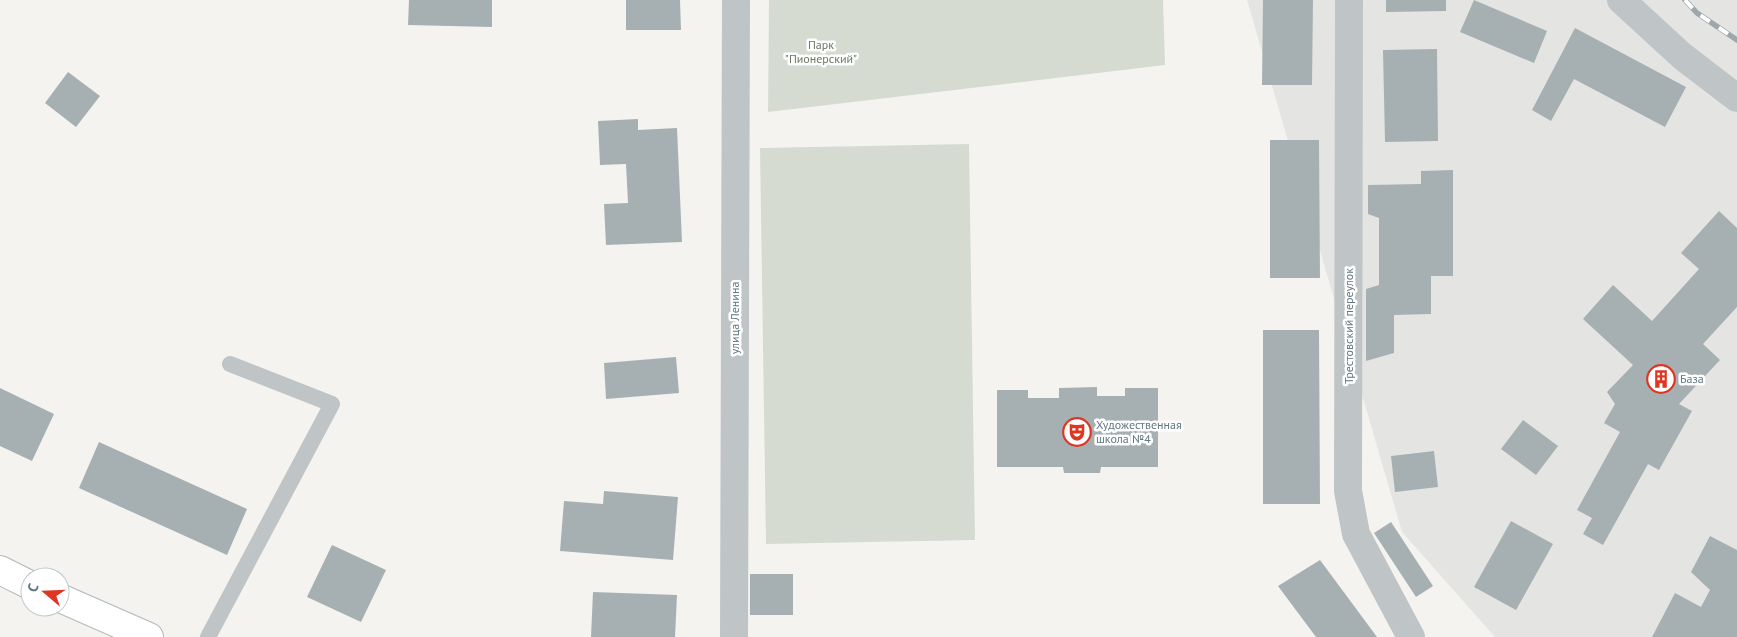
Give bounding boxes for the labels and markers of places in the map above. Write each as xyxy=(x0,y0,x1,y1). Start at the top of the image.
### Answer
building icon: База xyxy=(1646,364,1676,394)
place label: База xyxy=(1680,371,1704,386)
theatre icon: Художественная школа №4 xyxy=(1062,417,1092,447)
place label: Художественная школа №4 xyxy=(1096,417,1182,446)

